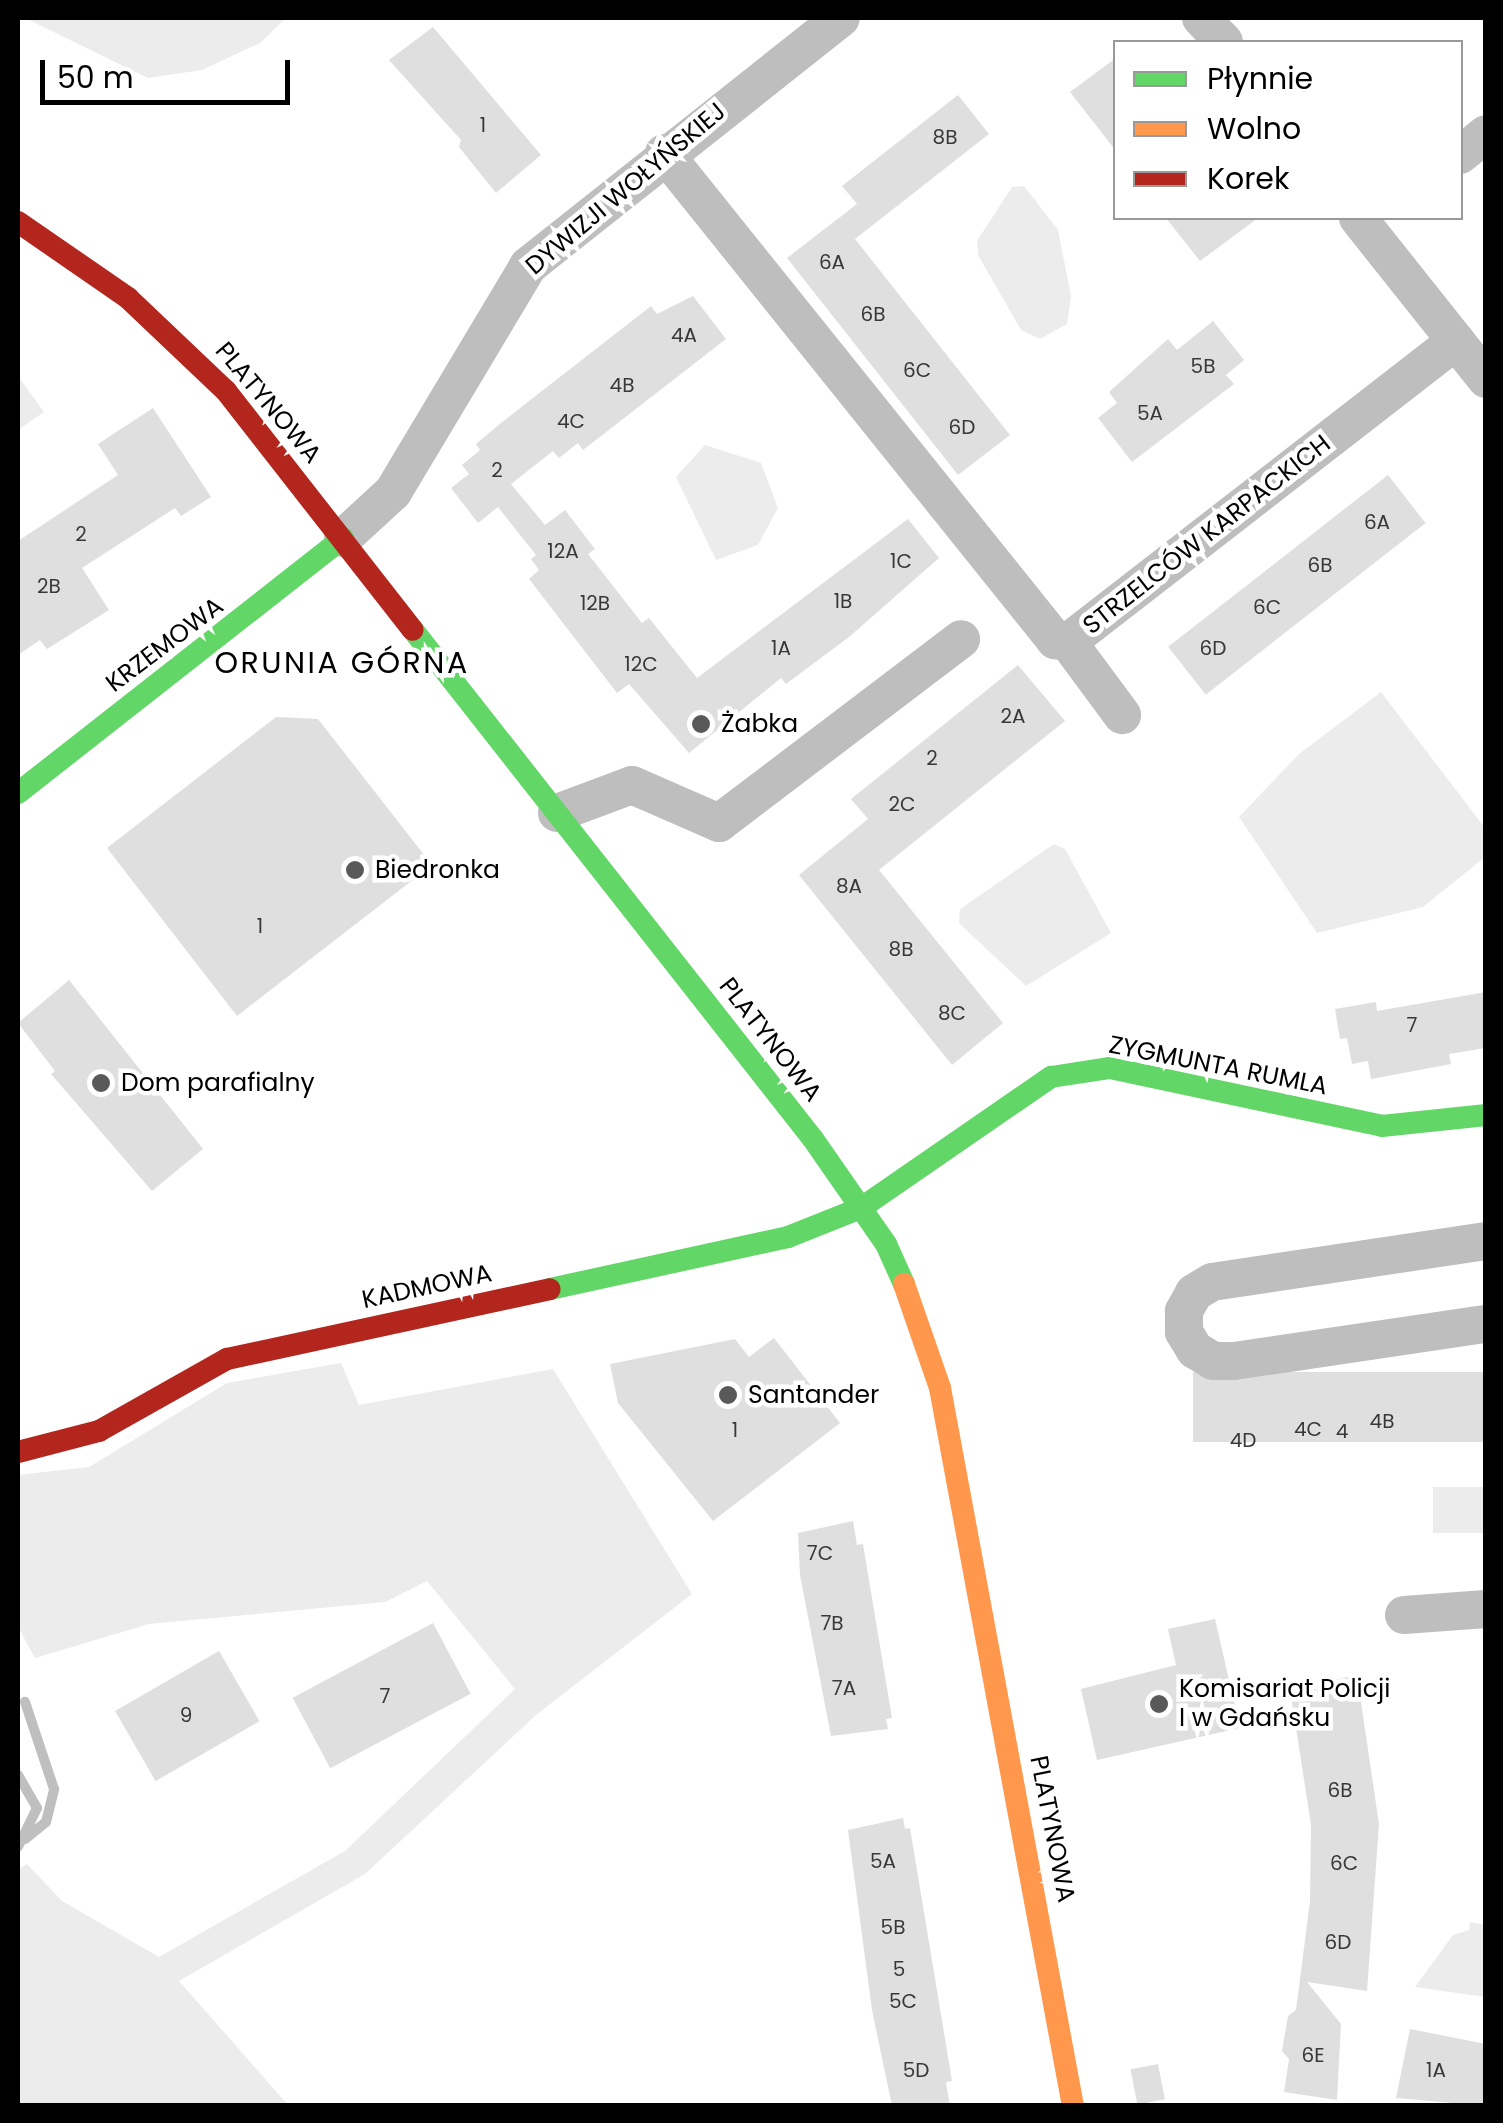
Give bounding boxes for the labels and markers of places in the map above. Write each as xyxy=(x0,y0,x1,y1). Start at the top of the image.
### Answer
place label: Żabka xyxy=(721,709,798,739)
marker: Żabka xyxy=(690,713,712,735)
place label: Biedronka xyxy=(375,855,500,885)
marker: Biedronka xyxy=(344,859,366,881)
place label: Dom parafialny xyxy=(121,1068,315,1098)
marker: Dom parafialny xyxy=(90,1072,112,1094)
place label: Santander xyxy=(748,1380,879,1410)
marker: Santander xyxy=(717,1384,739,1406)
place label: Komisariat Policji I w Gdańsku xyxy=(1179,1675,1390,1734)
marker: Komisariat Policji I w Gdańsku xyxy=(1148,1693,1170,1715)

